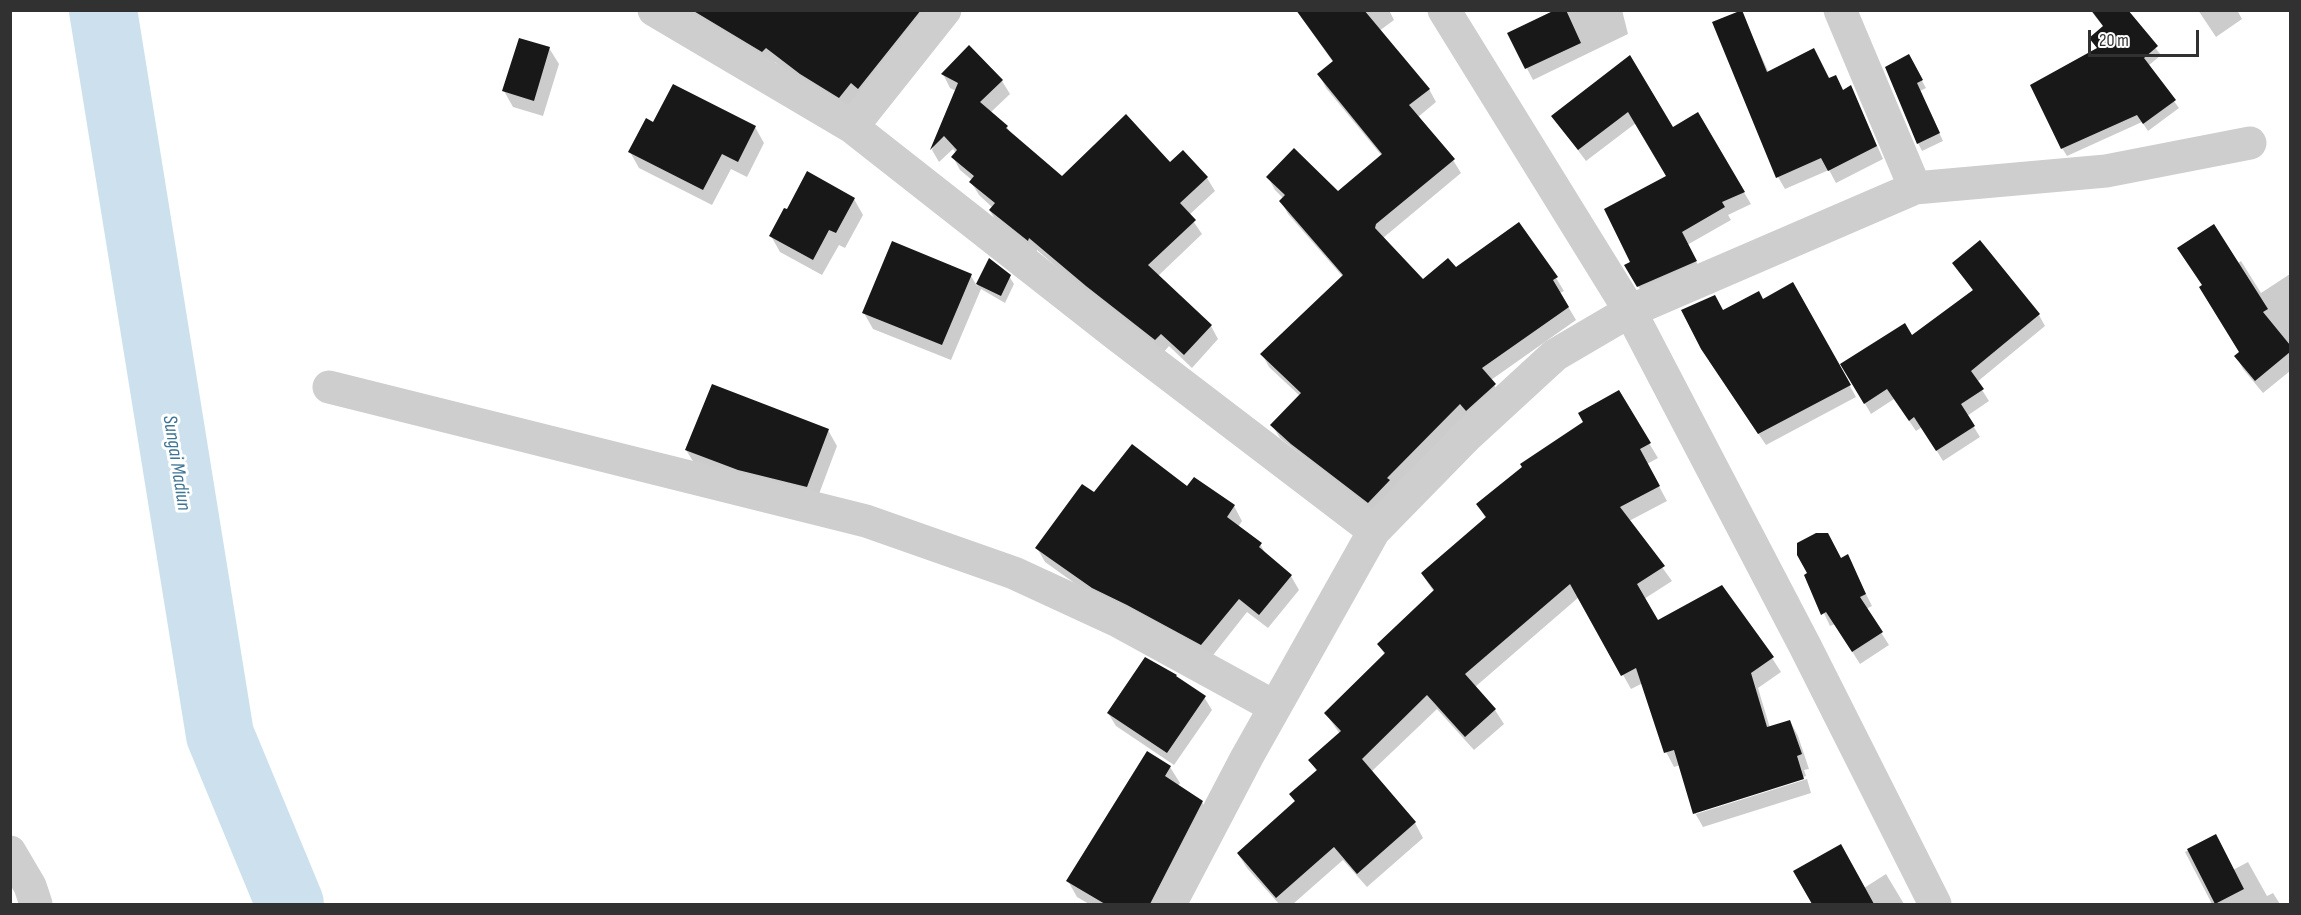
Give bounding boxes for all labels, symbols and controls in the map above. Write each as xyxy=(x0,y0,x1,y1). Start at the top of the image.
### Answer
scale bar xyxy=(2091,18,2202,56)
text: 20 m xyxy=(2099,30,2129,51)
water label: Sungai Madiun xyxy=(157,414,195,512)

